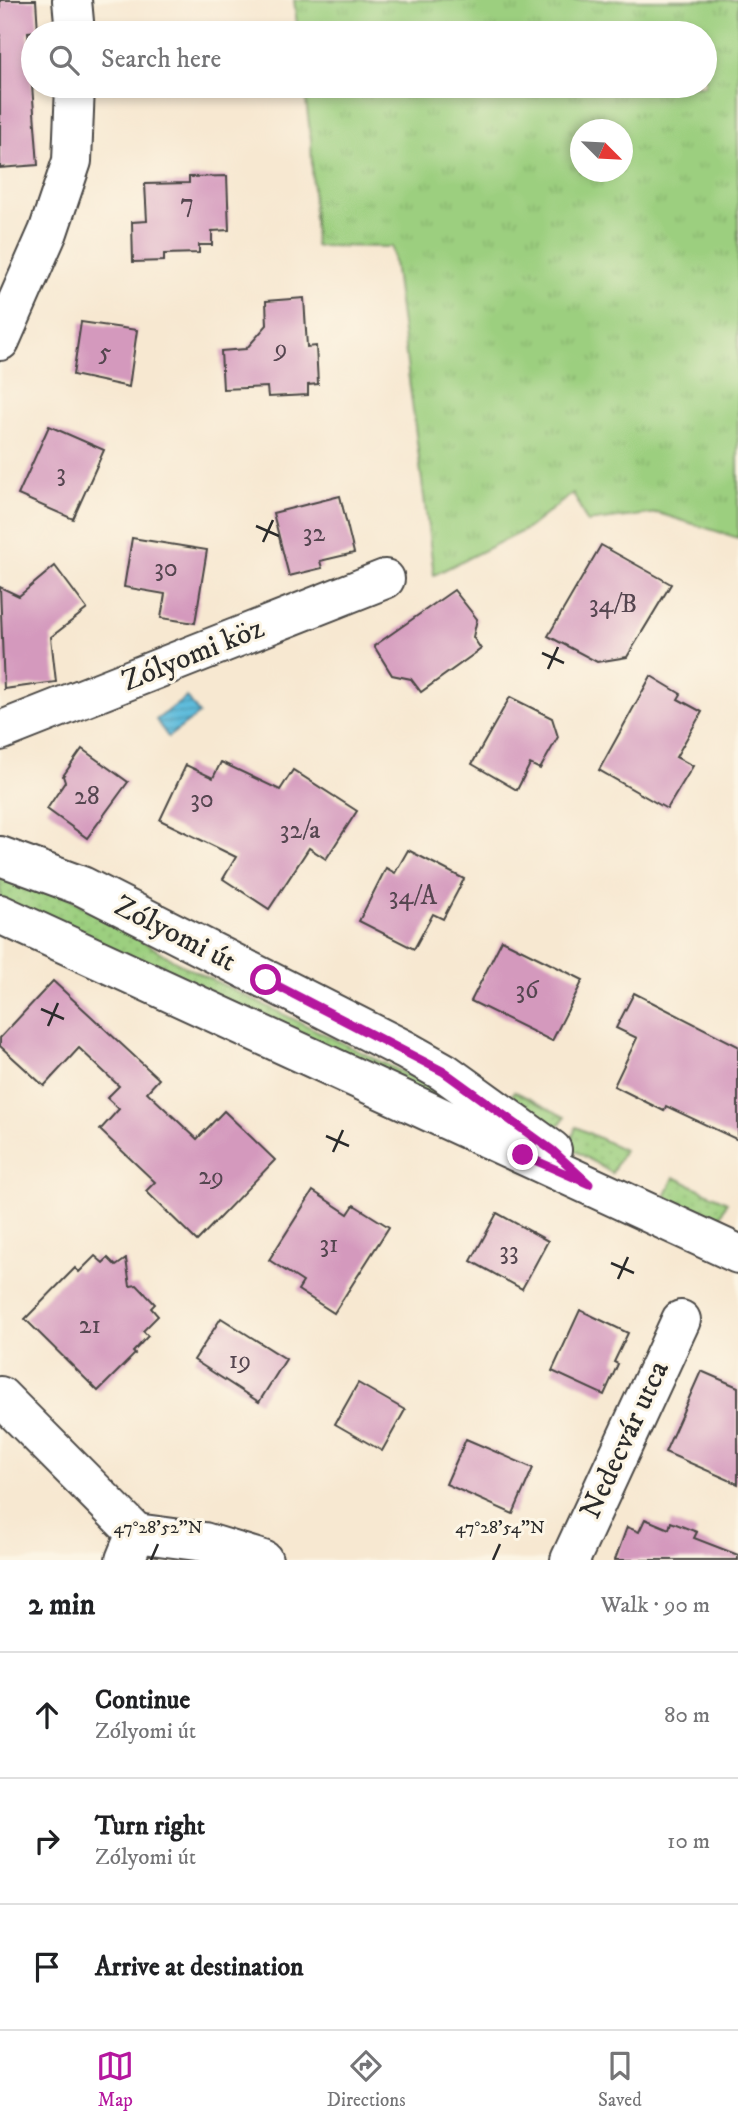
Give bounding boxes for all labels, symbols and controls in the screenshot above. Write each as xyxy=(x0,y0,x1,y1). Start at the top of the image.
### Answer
search box xyxy=(21,21,717,98)
icon: search xyxy=(45,41,83,79)
text: Search here xyxy=(101,43,221,76)
north arrow xyxy=(570,119,633,182)
house number: 7 xyxy=(180,187,194,220)
house number: 9 xyxy=(273,332,287,365)
house number: 5 xyxy=(99,336,112,369)
house number: 3 xyxy=(56,457,66,490)
house number: 32 xyxy=(303,517,325,550)
house number: 30 xyxy=(154,552,178,585)
house number: 34/B xyxy=(589,588,637,621)
street label: Zólyomi köz xyxy=(117,610,269,700)
house number: 28 xyxy=(74,780,100,813)
house number: 30 xyxy=(190,783,214,816)
house number: 32/a xyxy=(280,814,320,847)
house number: 34/A xyxy=(389,880,438,913)
street label: Zólyomi út xyxy=(108,888,242,980)
route start xyxy=(250,964,281,995)
house number: 36 xyxy=(515,974,540,1007)
route end xyxy=(507,1139,538,1170)
house number: 29 xyxy=(198,1160,224,1193)
house number: 31 xyxy=(319,1228,339,1261)
house number: 33 xyxy=(499,1235,519,1268)
house number: 21 xyxy=(79,1309,101,1342)
house number: 19 xyxy=(229,1344,251,1377)
street label: Nedecvár utca xyxy=(572,1355,678,1525)
text: 47°28'52"N xyxy=(114,1517,203,1539)
text: 47°28'54"N xyxy=(455,1517,545,1539)
text: 2 min xyxy=(28,1587,95,1624)
text: Walk · 90 m xyxy=(601,1591,710,1620)
text: Continue xyxy=(95,1684,190,1717)
icon: ahead xyxy=(28,1696,66,1734)
text: 80 m xyxy=(664,1701,710,1730)
text: Zólyomi út xyxy=(95,1717,196,1746)
text: Turn right xyxy=(95,1810,205,1843)
icon: right xyxy=(28,1822,66,1860)
text: 10 m xyxy=(667,1827,710,1856)
text: Zólyomi út xyxy=(95,1843,196,1872)
icon: arrive xyxy=(28,1948,66,1986)
text: Arrive at destination xyxy=(95,1951,304,1984)
tab: Map xyxy=(96,2047,134,2112)
tab: Directions xyxy=(327,2047,406,2112)
tab: Saved xyxy=(598,2047,642,2112)

